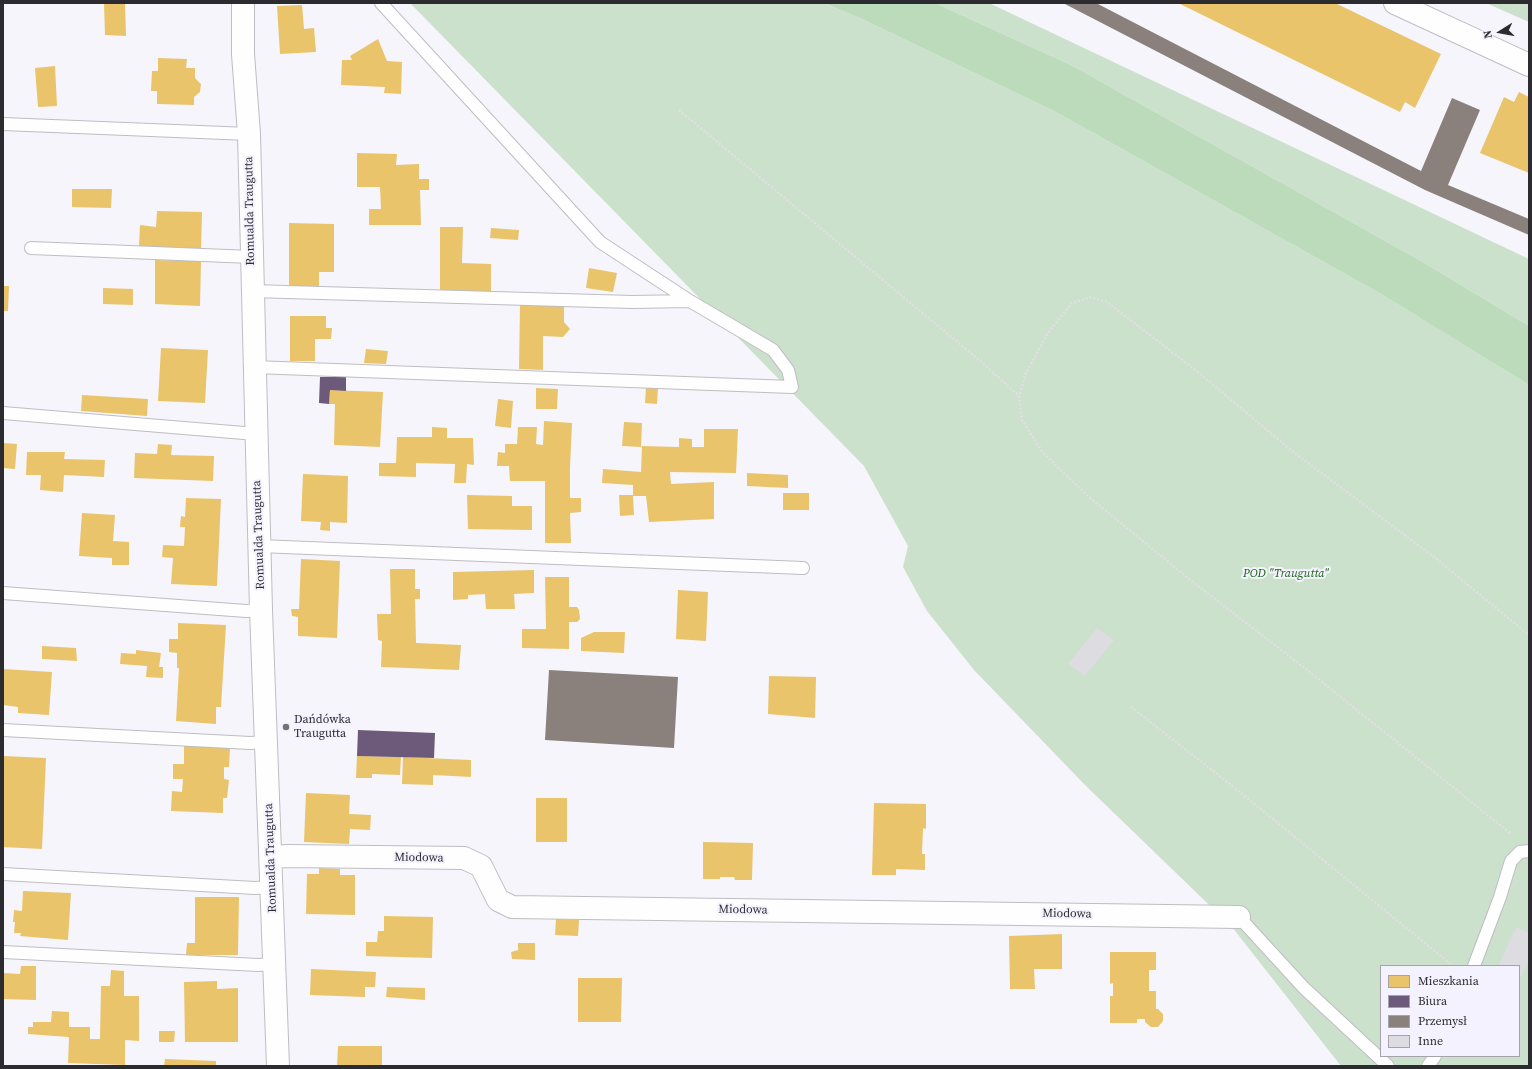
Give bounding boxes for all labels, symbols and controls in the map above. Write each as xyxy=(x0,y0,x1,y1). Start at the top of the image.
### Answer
north arrow xyxy=(1480,12,1520,52)
text: N xyxy=(1480,29,1496,40)
street label: Romualda Traugutta xyxy=(242,156,258,266)
street label: Romualda Traugutta xyxy=(250,480,268,590)
park label: POD "Traugutta" xyxy=(1243,567,1329,581)
place label: Dańdówka Traugutta xyxy=(294,713,351,741)
marker: Dańdówka Traugutta xyxy=(281,722,291,732)
street label: Romualda Traugutta xyxy=(262,803,280,913)
street label: Miodowa xyxy=(394,850,444,866)
street label: Miodowa xyxy=(718,902,768,918)
street label: Miodowa xyxy=(1042,906,1092,922)
legend xyxy=(1380,965,1520,1057)
text: Mieszkania xyxy=(1418,973,1479,989)
text: Biura xyxy=(1418,993,1447,1009)
text: Przemysł xyxy=(1418,1013,1467,1029)
text: Inne xyxy=(1418,1033,1443,1049)

